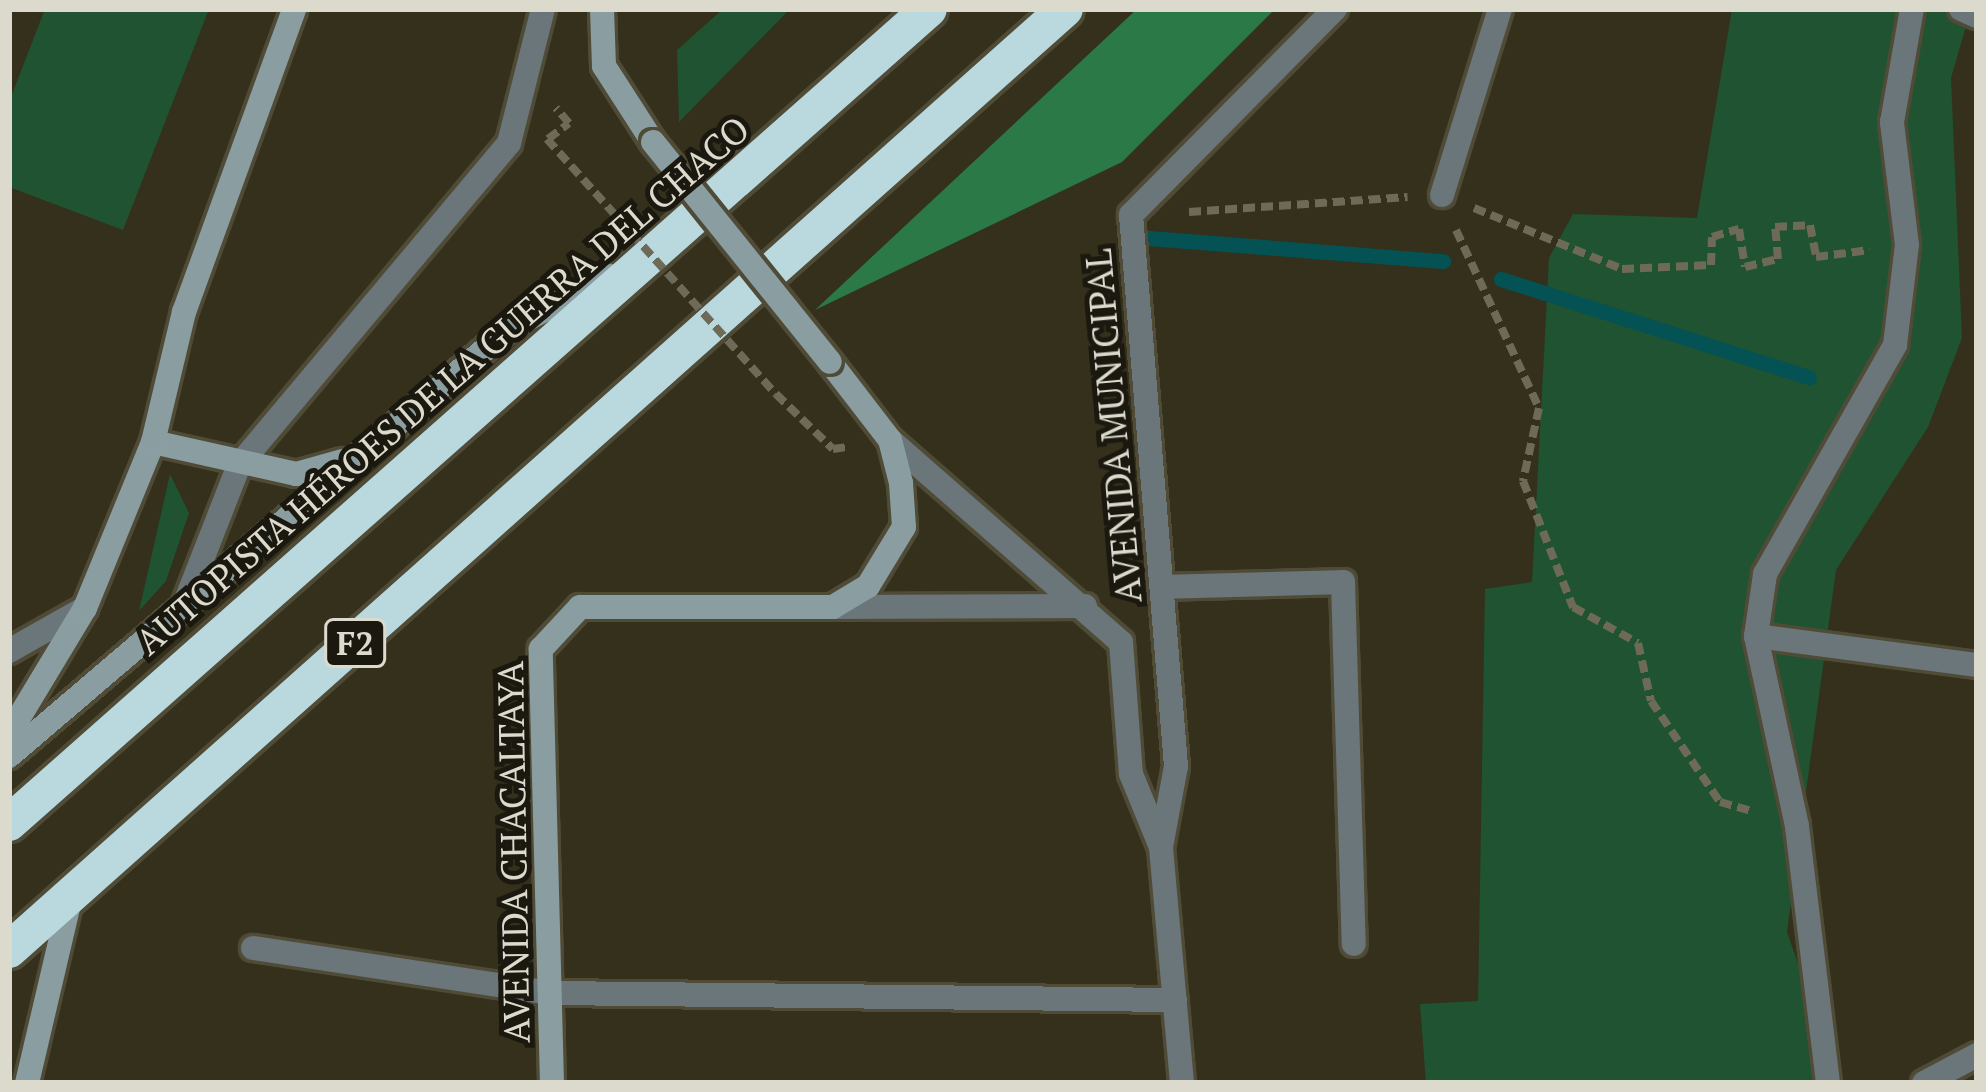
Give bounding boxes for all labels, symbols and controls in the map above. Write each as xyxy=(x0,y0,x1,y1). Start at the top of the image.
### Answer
street label: AUTOPISTA HÉROES DE LA GUERRA DEL CHACO xyxy=(126,106,758,664)
street label: AVENIDA MUNICIPAL xyxy=(1076,247,1150,605)
road number: F2 xyxy=(322,616,388,670)
street label: AVENIDA CHACALTAYA xyxy=(488,660,538,1044)

